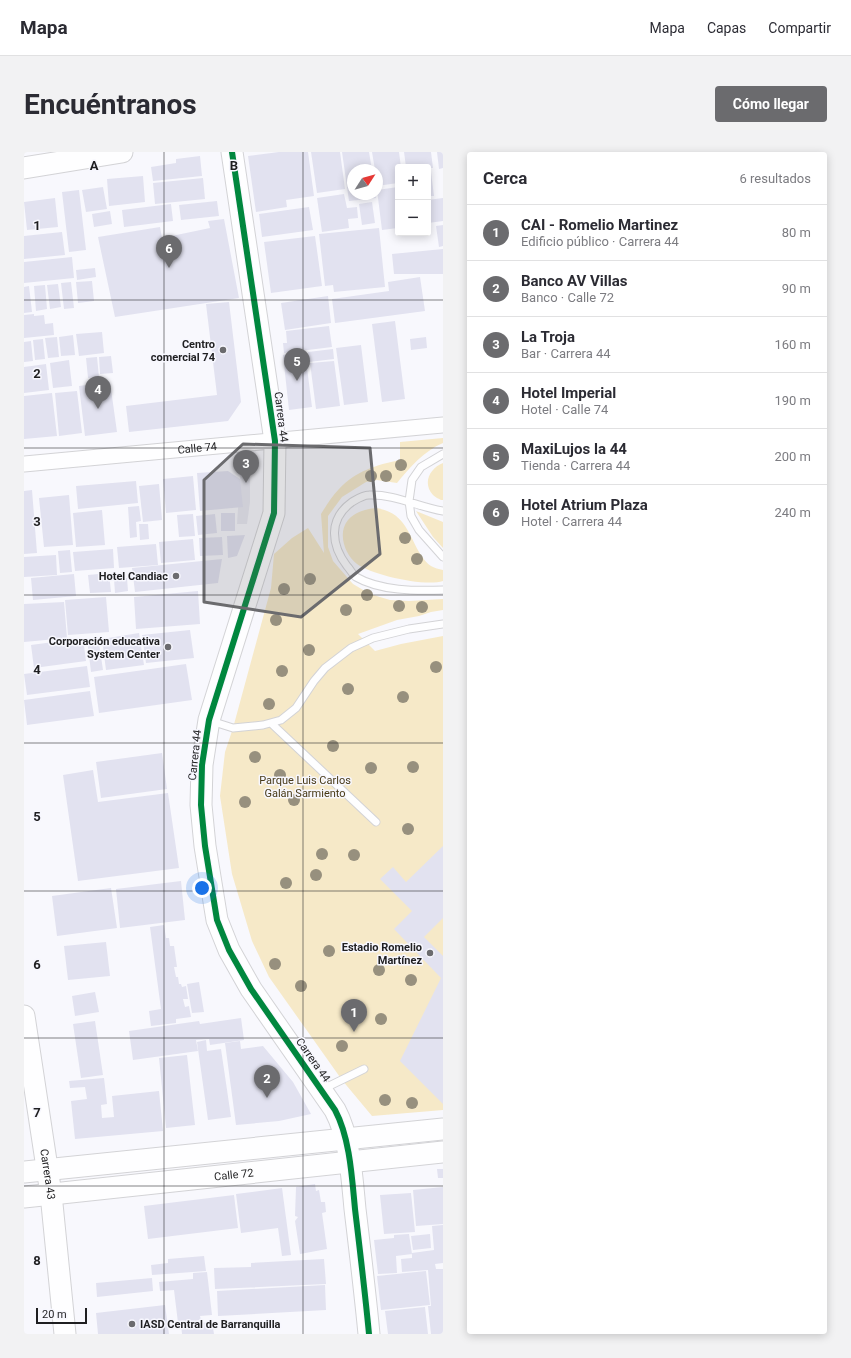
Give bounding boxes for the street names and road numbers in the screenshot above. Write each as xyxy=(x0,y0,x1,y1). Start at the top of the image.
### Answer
street label: Carrera 44 xyxy=(271,391,291,443)
street label: Calle 74 xyxy=(177,440,218,456)
street label: Carrera 44 xyxy=(186,729,204,781)
street label: Carrera 44 xyxy=(293,1035,333,1085)
street label: Carrera 43 xyxy=(38,1148,58,1200)
street label: Calle 72 xyxy=(213,1166,254,1183)

